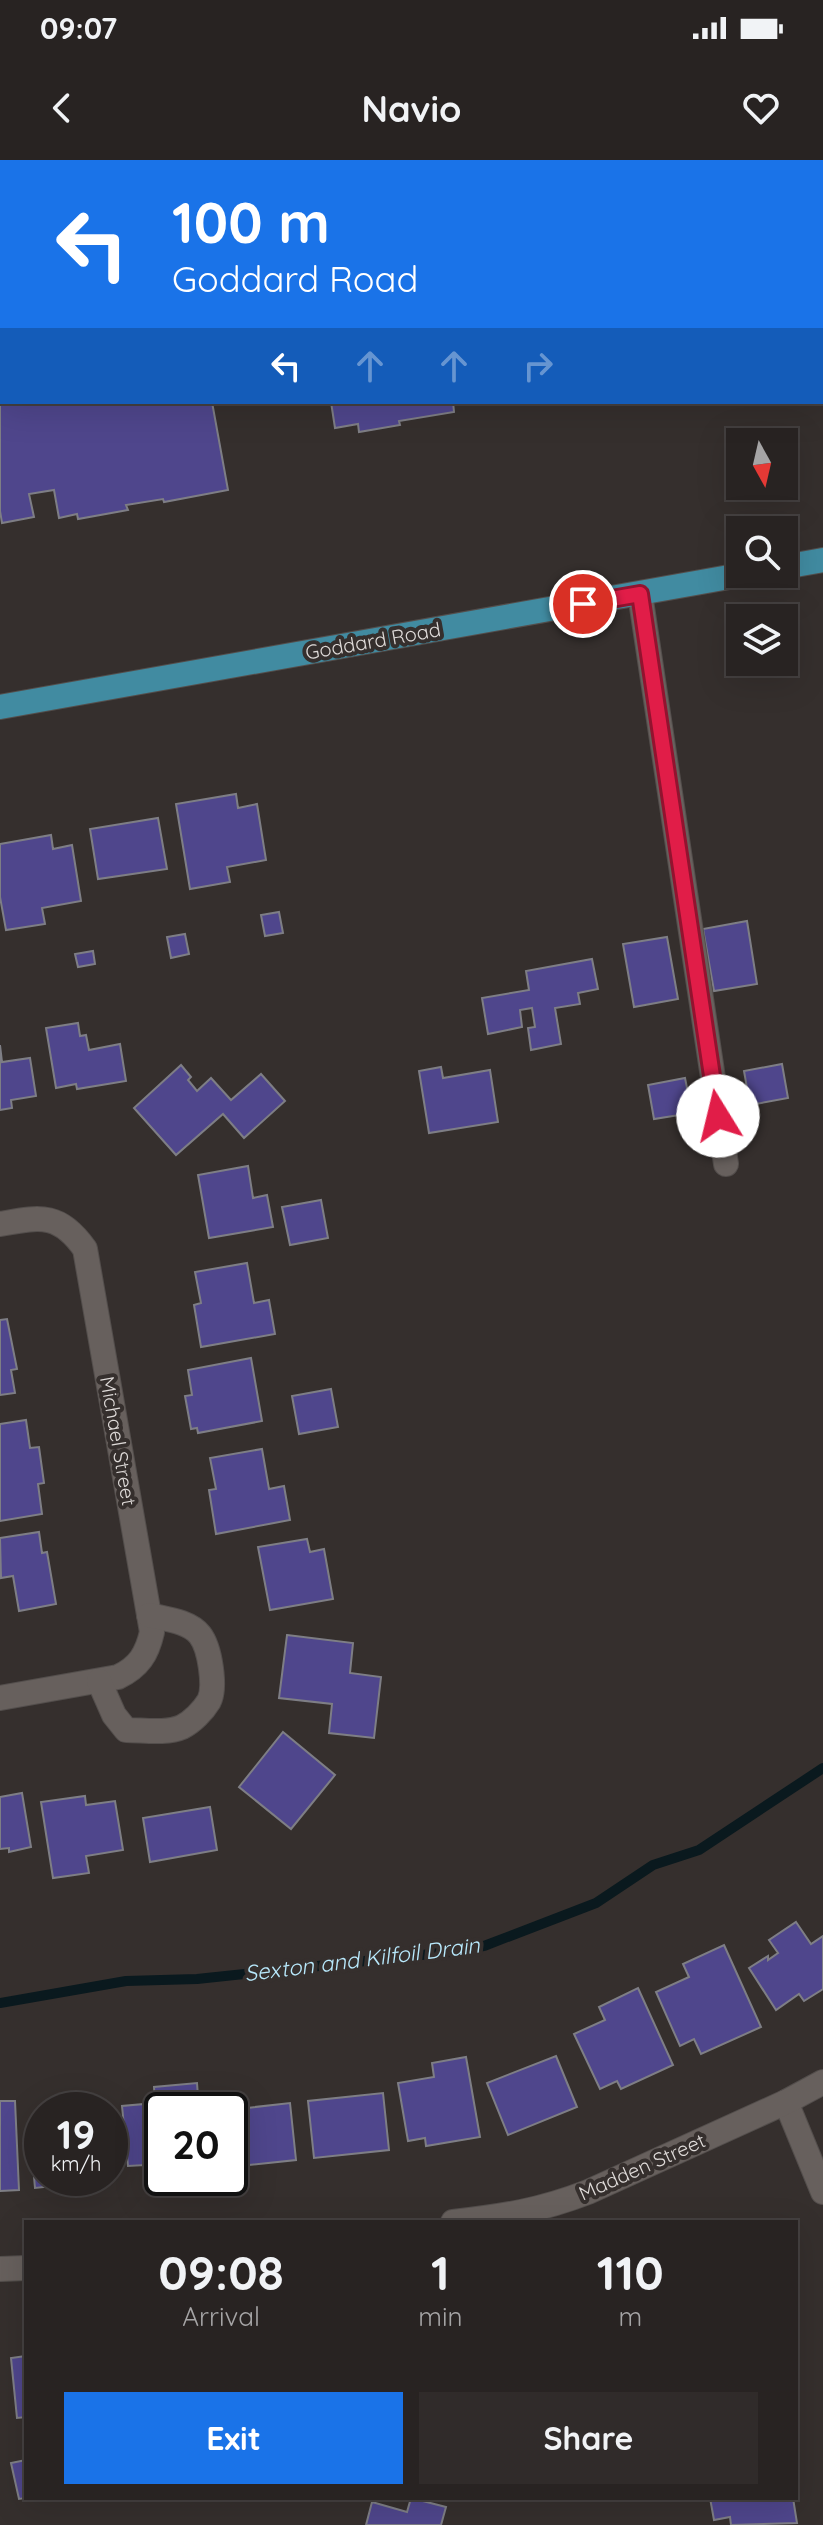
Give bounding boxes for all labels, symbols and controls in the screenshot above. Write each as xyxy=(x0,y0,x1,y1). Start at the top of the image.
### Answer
text: 09:07 xyxy=(40,9,117,47)
icon: back xyxy=(40,86,84,130)
text: Navio xyxy=(362,86,461,131)
icon: heart xyxy=(739,86,783,130)
text: 100 m xyxy=(172,187,330,257)
icon: left xyxy=(40,192,144,296)
text: Goddard Road xyxy=(172,256,418,301)
icon: left xyxy=(264,344,308,388)
icon: ahead xyxy=(348,344,392,388)
icon: ahead xyxy=(432,344,476,388)
icon: right xyxy=(516,344,560,388)
north arrow xyxy=(726,428,798,500)
map controls xyxy=(726,428,798,676)
button: search xyxy=(726,516,798,588)
pin xyxy=(549,570,617,638)
icon: arrive xyxy=(561,582,605,626)
button: layers xyxy=(726,604,798,676)
street label: Goddard Road xyxy=(303,616,442,665)
position arrow xyxy=(676,1074,760,1158)
street label: Michael Street xyxy=(95,1374,142,1508)
water label: Sexton and Kilfoil Drain xyxy=(243,1931,482,1987)
speed limit sign: 20 xyxy=(144,2092,248,2196)
text: 19 xyxy=(57,2109,95,2159)
street label: Madden Street xyxy=(575,2127,709,2206)
text: km/h xyxy=(51,2151,101,2176)
text: 09:08 xyxy=(158,2242,284,2302)
text: 1 xyxy=(431,2242,450,2302)
text: 110 xyxy=(597,2242,664,2302)
text: Arrival xyxy=(182,2300,260,2333)
text: min xyxy=(418,2300,463,2333)
text: m xyxy=(618,2300,642,2333)
button: Exit xyxy=(64,2392,403,2484)
button: Share xyxy=(419,2392,758,2484)

